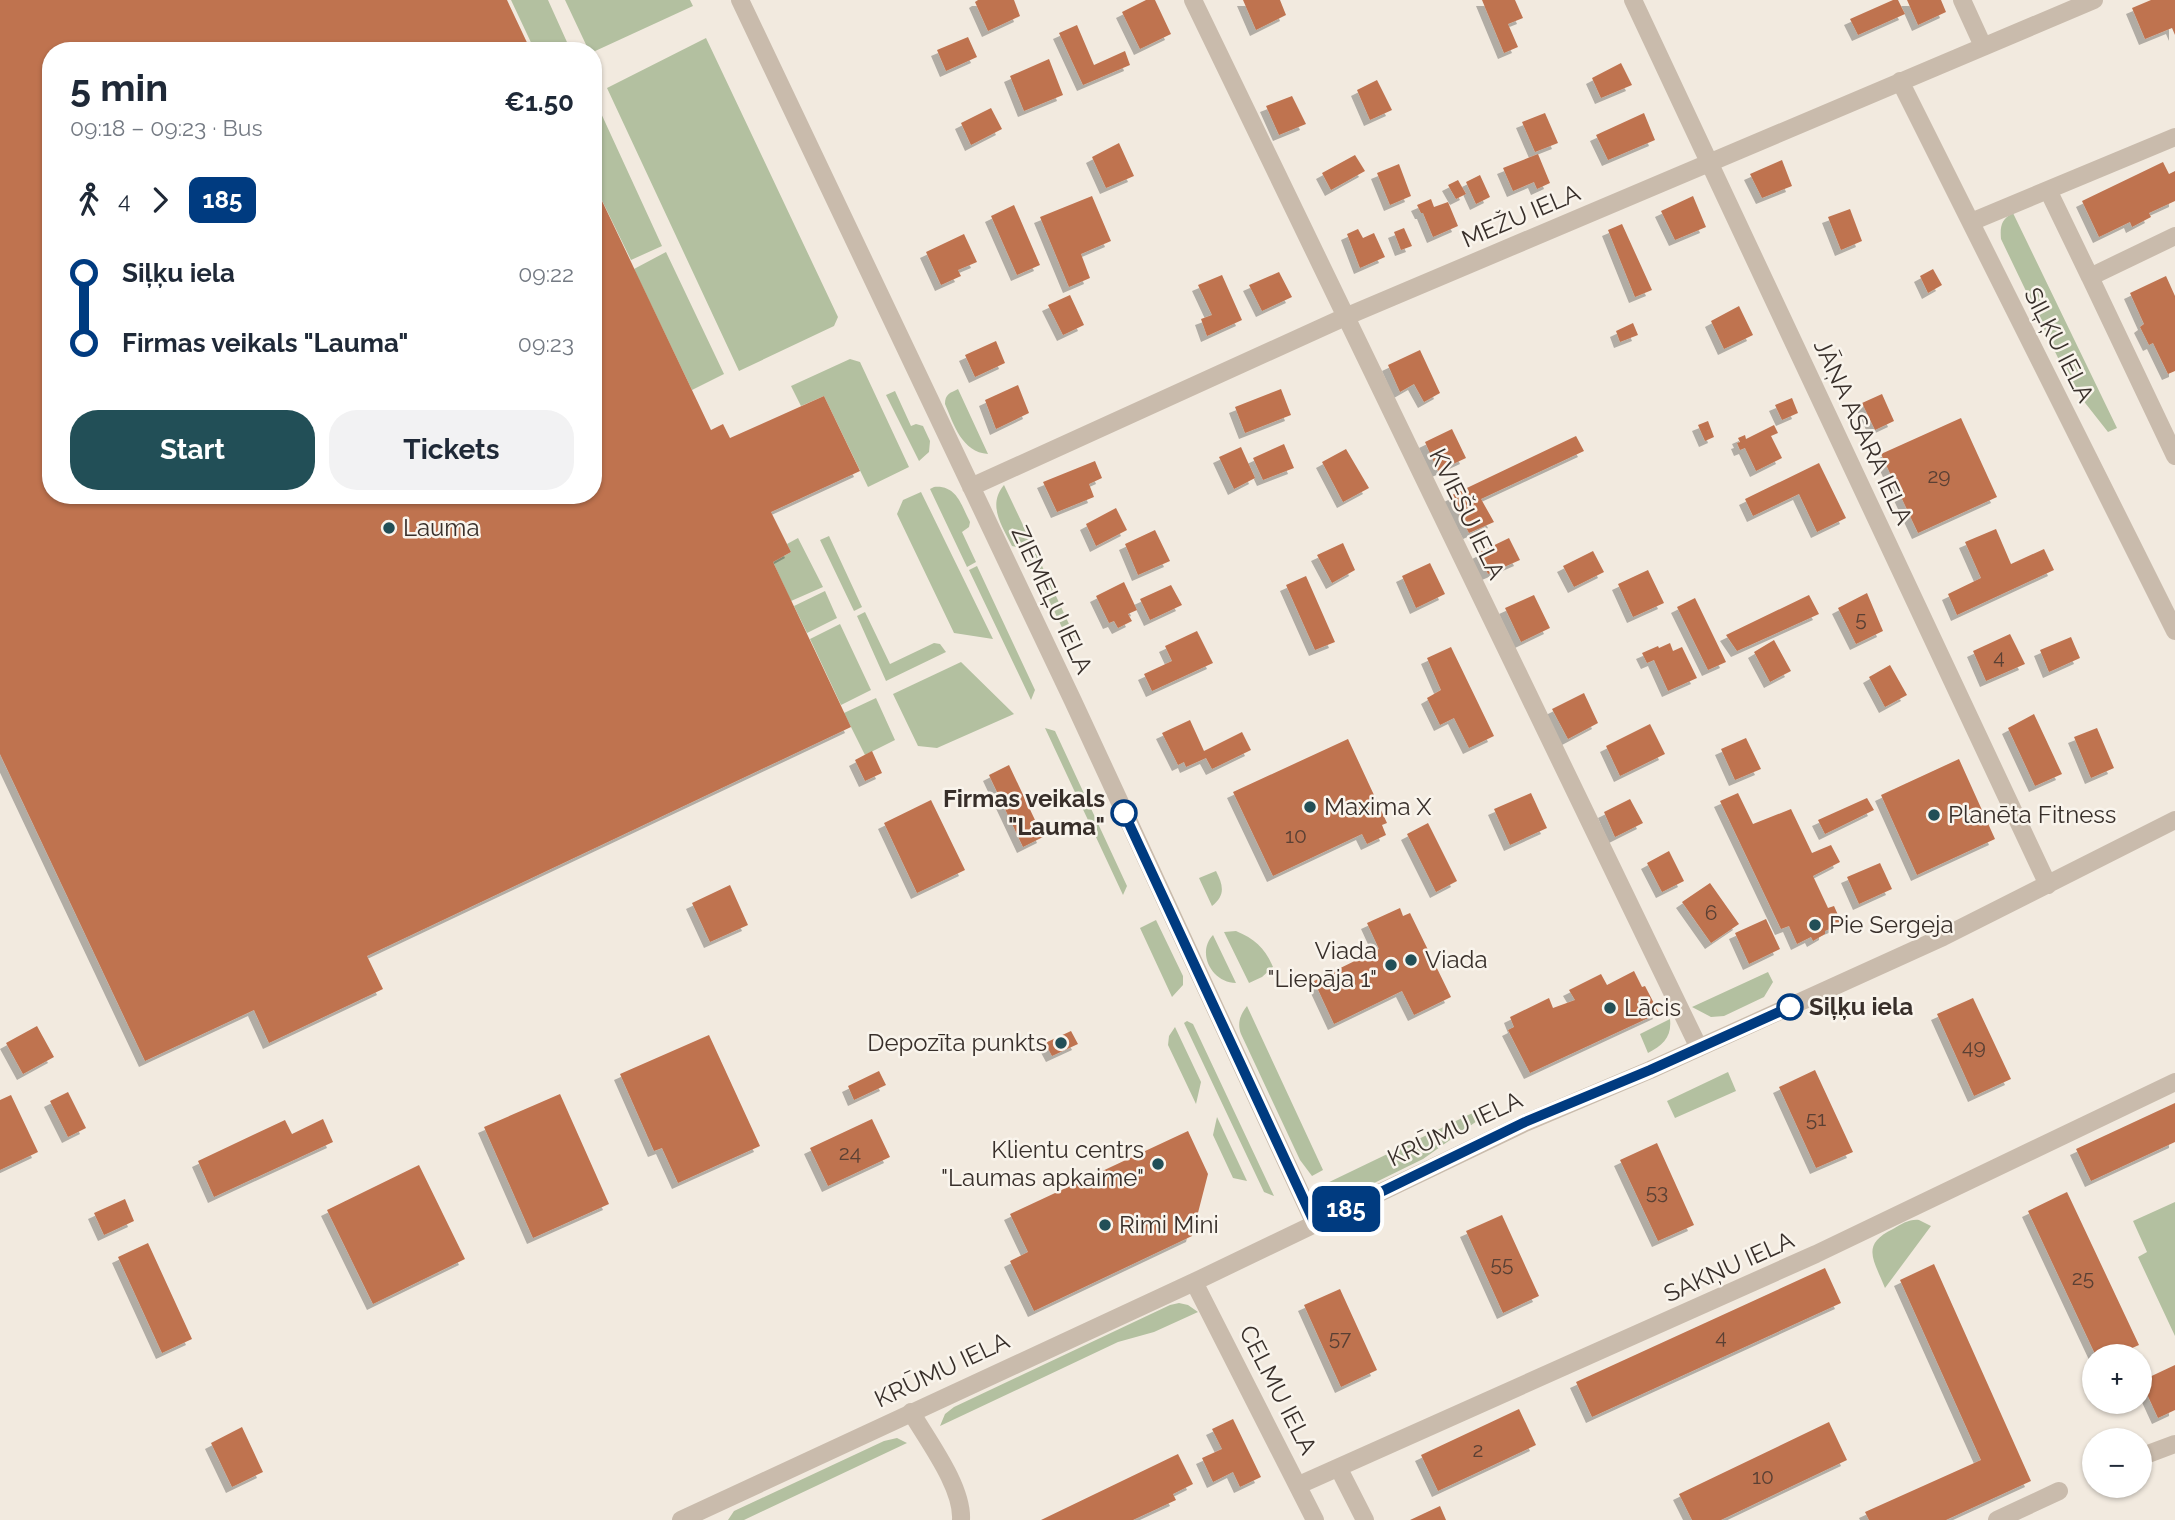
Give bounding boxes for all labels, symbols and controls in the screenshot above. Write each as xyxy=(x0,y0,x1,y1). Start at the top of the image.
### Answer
text: 5 min xyxy=(70,65,168,110)
text: €1.50 xyxy=(504,87,574,117)
text: 09:18 – 09:23 · Bus xyxy=(70,114,263,141)
street label: MEŽU IELA xyxy=(1457,178,1584,253)
icon: walk xyxy=(70,181,108,219)
icon: forward xyxy=(141,181,179,219)
text: 185 xyxy=(203,185,242,214)
text: 4 xyxy=(118,186,131,213)
text: Siļķu iela xyxy=(122,258,235,288)
text: 09:22 xyxy=(518,260,574,287)
street label: SIĻĶU IELA xyxy=(2018,283,2101,407)
text: Firmas veikals "Lauma" xyxy=(122,328,409,358)
text: 09:23 xyxy=(518,330,574,357)
street label: JĀŅA ASARA IELA xyxy=(1808,334,1919,529)
button: Start xyxy=(70,410,315,490)
button: Tickets xyxy=(329,410,574,490)
street label: KVIEŠU IELA xyxy=(1423,443,1512,584)
house number: 29 xyxy=(1927,463,1951,488)
place label: Lauma xyxy=(403,513,479,542)
marker: Lauma xyxy=(381,520,397,536)
street label: ZIEMEĻU IELA xyxy=(1006,521,1099,678)
house number: 5 xyxy=(1855,606,1867,631)
house number: 4 xyxy=(1993,644,2005,669)
place label: Firmas veikals "Lauma" xyxy=(943,784,1105,841)
place label: Maxima X xyxy=(1324,792,1432,821)
marker: Maxima X xyxy=(1302,799,1318,815)
marker: Firmas veikals "Lauma" xyxy=(1111,800,1137,826)
place label: Planēta Fitness xyxy=(1948,800,2116,829)
marker: Planēta Fitness xyxy=(1926,807,1942,823)
house number: 10 xyxy=(1285,823,1307,848)
house number: 6 xyxy=(1705,900,1717,925)
place label: Pie Sergeja xyxy=(1829,910,1954,939)
marker: Pie Sergeja xyxy=(1807,917,1823,933)
place label: Viada "Liepāja 1" xyxy=(1267,936,1377,993)
place label: Viada xyxy=(1425,945,1488,974)
marker: Viada xyxy=(1403,952,1419,968)
marker: Viada "Liepāja 1" xyxy=(1383,957,1399,973)
place label: Siļķu iela xyxy=(1809,992,1914,1021)
place label: Lācis xyxy=(1624,993,1681,1022)
marker: Siļķu iela xyxy=(1777,994,1803,1020)
marker: Lācis xyxy=(1602,1000,1618,1016)
place label: Depozīta punkts xyxy=(867,1028,1047,1057)
house number: 49 xyxy=(1962,1034,1986,1059)
marker: Depozīta punkts xyxy=(1053,1035,1069,1051)
street label: KRŪMU IELA xyxy=(1383,1085,1527,1172)
house number: 51 xyxy=(1806,1106,1826,1131)
place label: Klientu centrs "Laumas apkaime" xyxy=(941,1135,1144,1192)
house number: 24 xyxy=(839,1140,861,1165)
marker: Klientu centrs "Laumas apkaime" xyxy=(1150,1156,1166,1172)
house number: 53 xyxy=(1646,1179,1668,1204)
line badge: 185 xyxy=(1306,1186,1386,1232)
text: 185 xyxy=(1326,1194,1366,1223)
place label: Rimi Mini xyxy=(1119,1210,1219,1239)
marker: Rimi Mini xyxy=(1097,1217,1113,1233)
street label: SAKŅU IELA xyxy=(1659,1225,1798,1308)
house number: 55 xyxy=(1491,1251,1513,1276)
house number: 25 xyxy=(2072,1265,2094,1290)
street label: CELMU IELA xyxy=(1233,1320,1323,1459)
house number: 4 xyxy=(1715,1324,1727,1349)
house number: 57 xyxy=(1329,1325,1352,1350)
street label: KRŪMU IELA xyxy=(870,1326,1014,1413)
map controls xyxy=(2082,1344,2152,1498)
button: + xyxy=(2082,1344,2152,1414)
button: − xyxy=(2082,1428,2152,1498)
house number: 2 xyxy=(1473,1437,1483,1462)
house number: 10 xyxy=(1752,1464,1774,1489)

